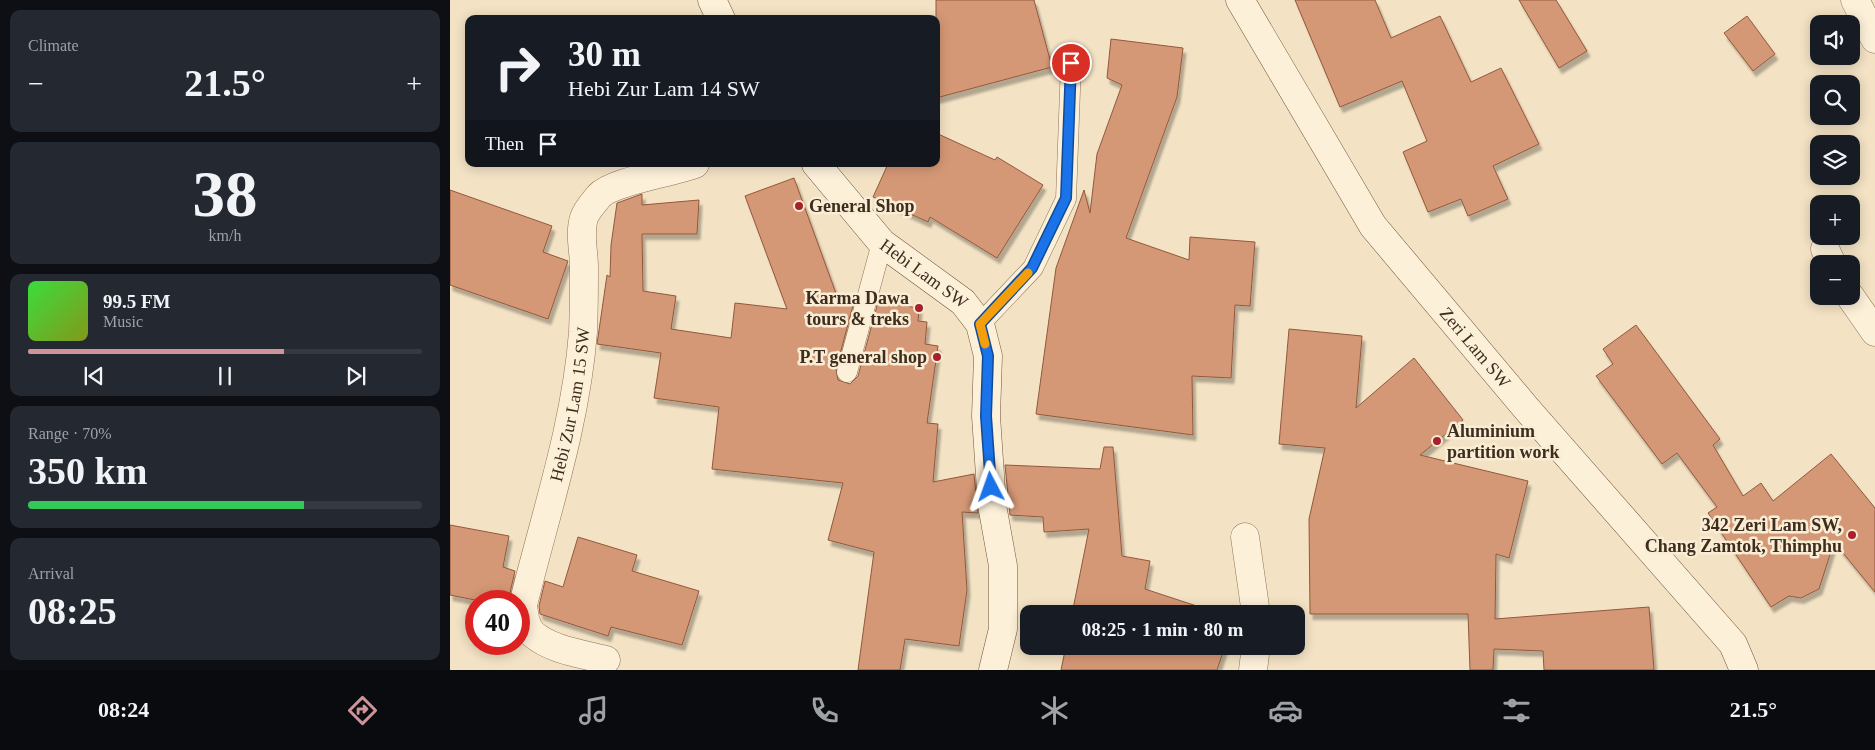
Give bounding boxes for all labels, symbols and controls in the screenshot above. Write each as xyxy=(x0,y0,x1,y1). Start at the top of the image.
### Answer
map controls xyxy=(1810,15,1860,305)
button: sound xyxy=(1810,15,1860,65)
icon: right xyxy=(485,35,550,100)
text: 30 m xyxy=(568,35,641,74)
text: Climate xyxy=(28,37,79,54)
pin xyxy=(1050,42,1092,84)
icon: arrive xyxy=(1057,49,1085,77)
text: 21.5° xyxy=(184,62,266,104)
text: − xyxy=(28,68,44,99)
text: + xyxy=(406,68,422,99)
button: search xyxy=(1810,75,1860,125)
text: Hebi Zur Lam 14 SW xyxy=(568,76,760,101)
icon: arrive xyxy=(534,130,562,158)
text: Then xyxy=(485,133,524,154)
button: layers xyxy=(1810,135,1860,185)
text: 38 xyxy=(193,158,258,230)
button: + xyxy=(1810,195,1860,245)
place label: General Shop xyxy=(809,196,915,216)
marker: General Shop xyxy=(793,200,805,212)
text: km/h xyxy=(209,227,241,244)
street label: Hebi Lam SW xyxy=(876,235,972,312)
button: − xyxy=(1810,255,1860,305)
place label: Karma Dawa tours & treks xyxy=(806,288,909,329)
text: 99.5 FM xyxy=(103,291,171,312)
marker: Karma Dawa tours & treks xyxy=(913,302,925,314)
street label: Zeri Lam SW xyxy=(1436,303,1515,392)
text: Music xyxy=(103,313,143,330)
street label: Hebi Zur Lam 15 SW xyxy=(546,326,593,484)
place label: P.T general shop xyxy=(799,347,927,367)
marker: P.T general shop xyxy=(931,351,943,363)
icon: previous xyxy=(80,362,108,390)
icon: pause xyxy=(211,362,239,390)
icon: next xyxy=(342,362,370,390)
place label: Aluminium partition work xyxy=(1447,421,1560,462)
text: Range · 70% xyxy=(28,425,112,442)
marker: Aluminium partition work xyxy=(1431,435,1443,447)
text: 350 km xyxy=(28,450,147,492)
position arrow xyxy=(964,460,1016,512)
place label: 342 Zeri Lam SW, Chang Zamtok, Thimphu xyxy=(1645,515,1842,556)
marker: 342 Zeri Lam SW, Chang Zamtok, Thimphu xyxy=(1846,529,1858,541)
text: Arrival xyxy=(28,565,74,582)
text: 08:25 xyxy=(28,590,117,632)
speed limit sign: 40 xyxy=(465,590,530,655)
text: 08:25 · 1 min · 80 m xyxy=(1082,619,1243,640)
icon: directions xyxy=(345,693,380,728)
icon: music xyxy=(576,693,611,728)
icon: phone xyxy=(807,693,842,728)
icon: climate xyxy=(1037,693,1072,728)
icon: car xyxy=(1268,693,1303,728)
icon: filters xyxy=(1499,693,1534,728)
text: 08:24 xyxy=(98,697,149,722)
text: 21.5° xyxy=(1730,697,1777,722)

